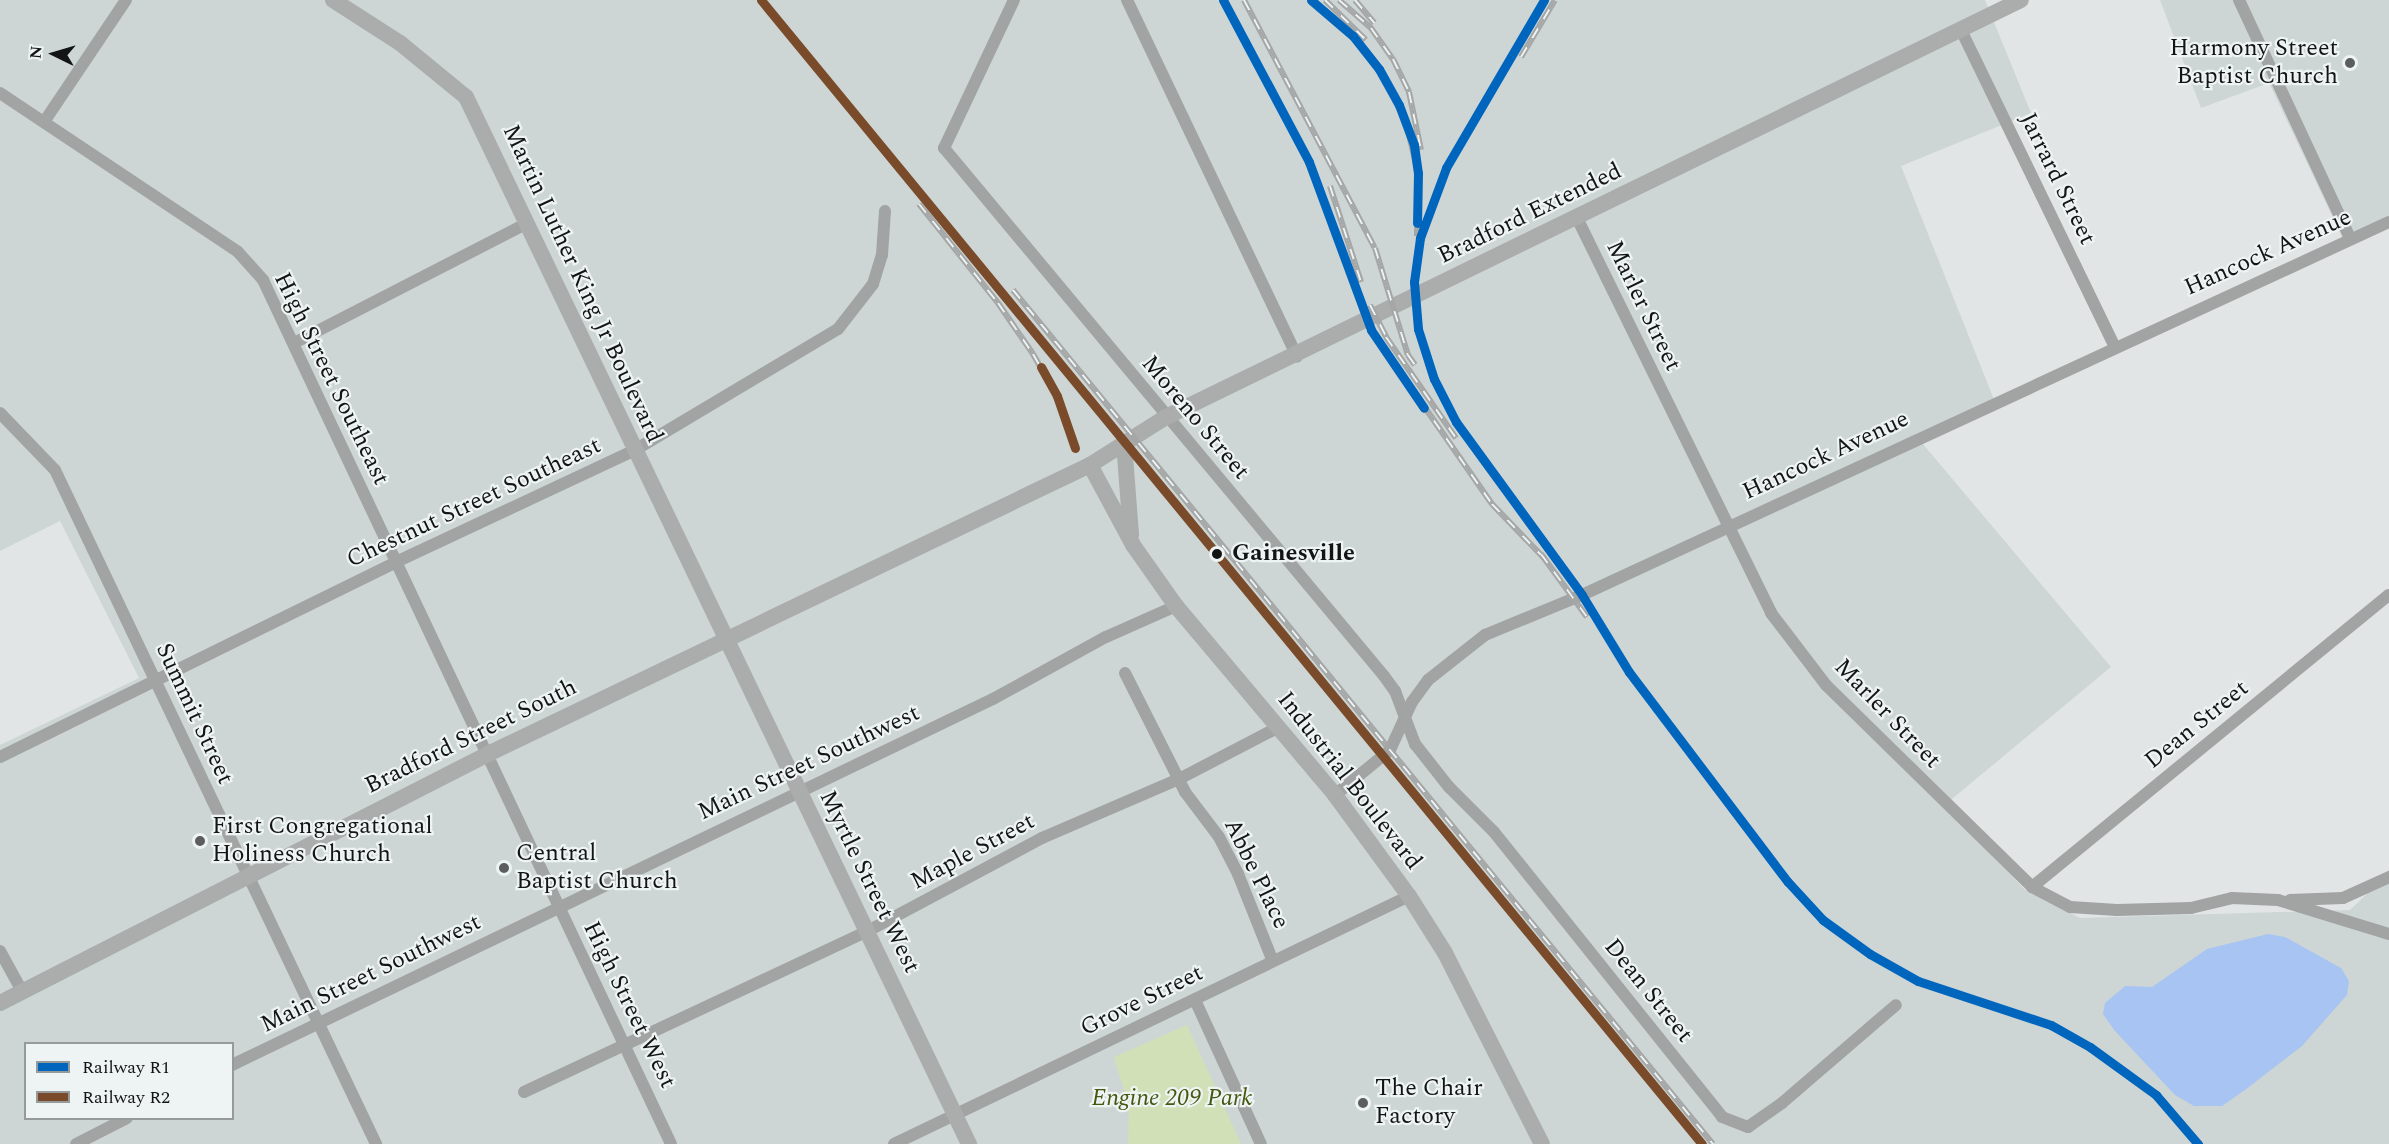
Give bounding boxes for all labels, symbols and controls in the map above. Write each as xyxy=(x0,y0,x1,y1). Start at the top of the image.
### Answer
north arrow xyxy=(24,24,84,84)
place label: Harmony Street Baptist Church xyxy=(2169,35,2338,91)
text: N xyxy=(24,45,49,60)
marker: Harmony Street Baptist Church xyxy=(2343,56,2357,70)
street label: Jarrard Street xyxy=(2013,108,2101,250)
street label: Martin Luther King Jr Boulevard xyxy=(495,120,669,448)
street label: Bradford Extended xyxy=(1433,157,1627,271)
street label: Hancock Avenue xyxy=(2180,203,2356,303)
street label: Marler Street xyxy=(1599,236,1687,376)
street label: High Street Southeast xyxy=(267,268,395,490)
street label: Moreno Street xyxy=(1135,350,1255,486)
street label: Hancock Avenue xyxy=(1738,405,1914,507)
street label: Chestnut Street Southeast xyxy=(342,431,606,575)
place label: Gainesville xyxy=(1232,540,1355,568)
marker: Gainesville xyxy=(1207,544,1227,564)
street label: Summit Street xyxy=(149,639,239,789)
street label: Marler Street xyxy=(1828,653,1946,775)
street label: Bradford Street South xyxy=(360,673,582,801)
street label: Dean Street xyxy=(2139,674,2255,776)
street label: Industrial Boulevard xyxy=(1271,686,1427,876)
street label: Main Street Southwest xyxy=(694,699,924,827)
street label: Myrtle Street West xyxy=(812,786,926,978)
street label: Maple Street xyxy=(906,807,1040,897)
place label: First Congregational Holiness Church xyxy=(212,813,432,869)
street label: Abbe Place xyxy=(1217,814,1295,934)
marker: First Congregational Holiness Church xyxy=(193,834,207,848)
place label: Central Baptist Church xyxy=(516,840,678,896)
marker: Central Baptist Church xyxy=(497,861,511,875)
street label: Main Street Southwest xyxy=(256,908,486,1040)
street label: High Street West xyxy=(576,917,682,1093)
street label: Dean Street xyxy=(1597,933,1699,1049)
street label: Grove Street xyxy=(1076,959,1208,1043)
legend xyxy=(24,1042,234,1120)
text: Railway R1 xyxy=(82,1054,170,1081)
place label: The Chair Factory xyxy=(1375,1075,1483,1131)
text: Railway R2 xyxy=(82,1084,170,1111)
park label: Engine 209 Park xyxy=(1091,1085,1253,1113)
marker: The Chair Factory xyxy=(1356,1096,1370,1110)

